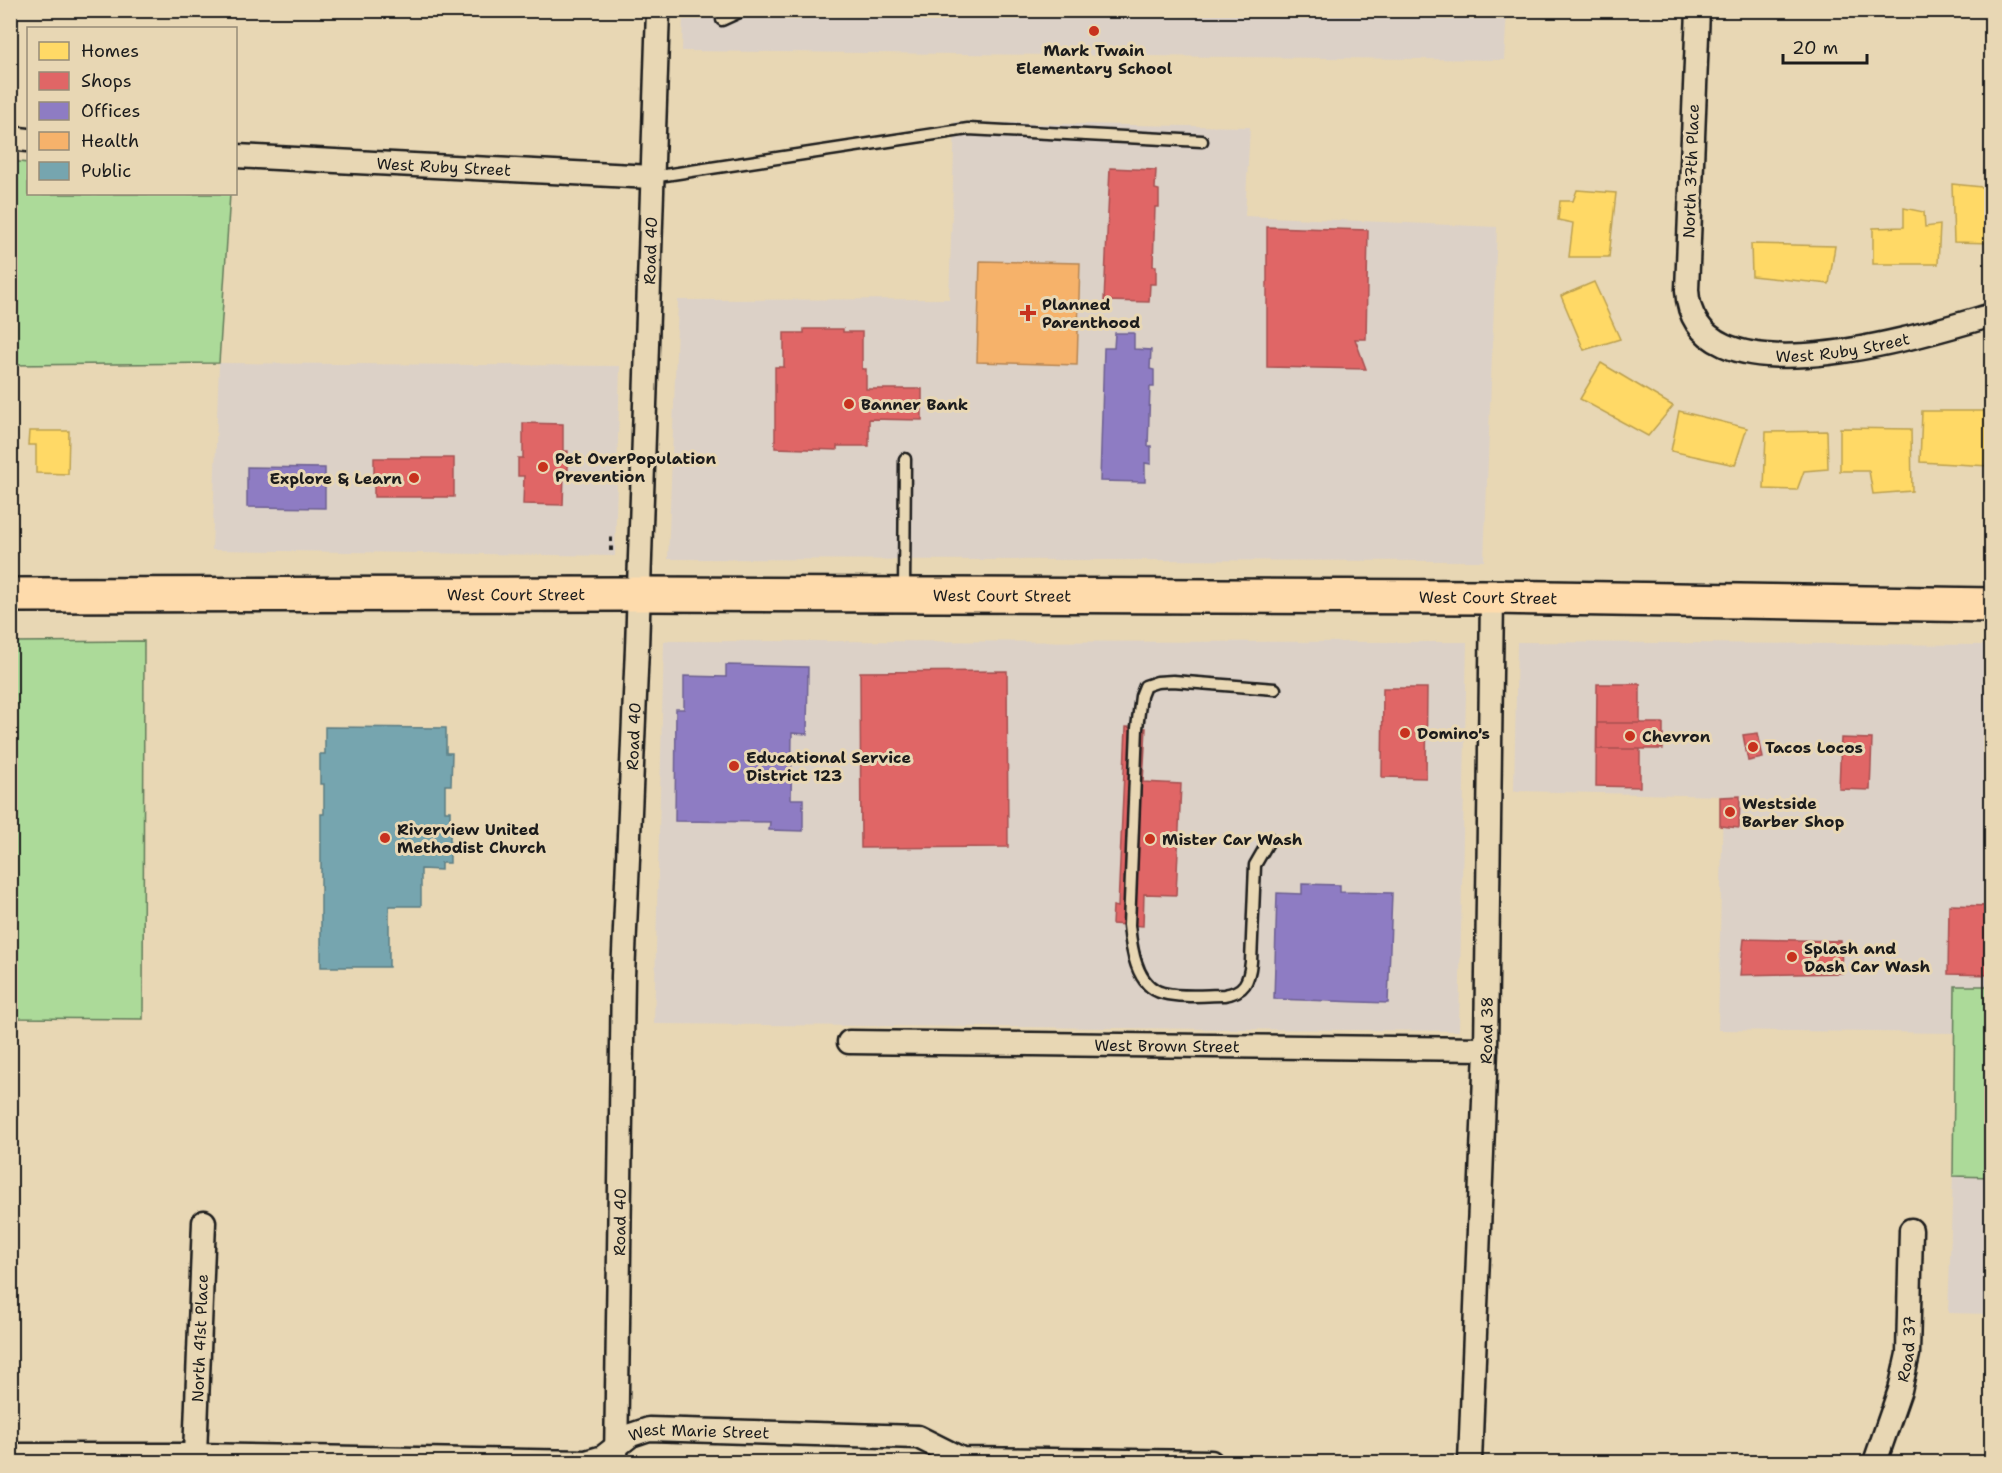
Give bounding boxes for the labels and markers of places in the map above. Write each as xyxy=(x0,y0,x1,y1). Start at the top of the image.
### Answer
marker: Mark Twain Elementary School xyxy=(1087,24,1101,38)
place label: Mark Twain Elementary School xyxy=(1016,40,1173,79)
place label: Planned Parenthood xyxy=(1042,294,1140,333)
marker: Planned Parenthood xyxy=(1019,304,1037,322)
place label: Banner Bank xyxy=(861,394,968,415)
marker: Banner Bank xyxy=(842,397,856,411)
place label: Pet OverPopulation Prevention xyxy=(555,448,716,487)
marker: Pet OverPopulation Prevention xyxy=(536,460,550,474)
place label: Explore & Learn xyxy=(270,468,402,489)
marker: Explore & Learn xyxy=(407,471,421,485)
place label: Domino's xyxy=(1417,723,1490,744)
marker: Domino's xyxy=(1398,726,1412,740)
place label: Chevron xyxy=(1642,726,1711,747)
marker: Chevron xyxy=(1623,729,1637,743)
place label: Tacos Locos xyxy=(1765,737,1863,758)
marker: Tacos Locos xyxy=(1746,740,1760,754)
place label: Educational Service District 123 xyxy=(746,747,911,786)
marker: Educational Service District 123 xyxy=(727,759,741,773)
place label: Westside Barber Shop xyxy=(1742,793,1845,832)
marker: Westside Barber Shop xyxy=(1723,805,1737,819)
place label: Riverview United Methodist Church xyxy=(397,819,546,858)
place label: Mister Car Wash xyxy=(1162,829,1303,850)
marker: Riverview United Methodist Church xyxy=(378,831,392,845)
marker: Mister Car Wash xyxy=(1143,832,1157,846)
place label: Splash and Dash Car Wash xyxy=(1804,938,1931,977)
marker: Splash and Dash Car Wash xyxy=(1785,950,1799,964)

